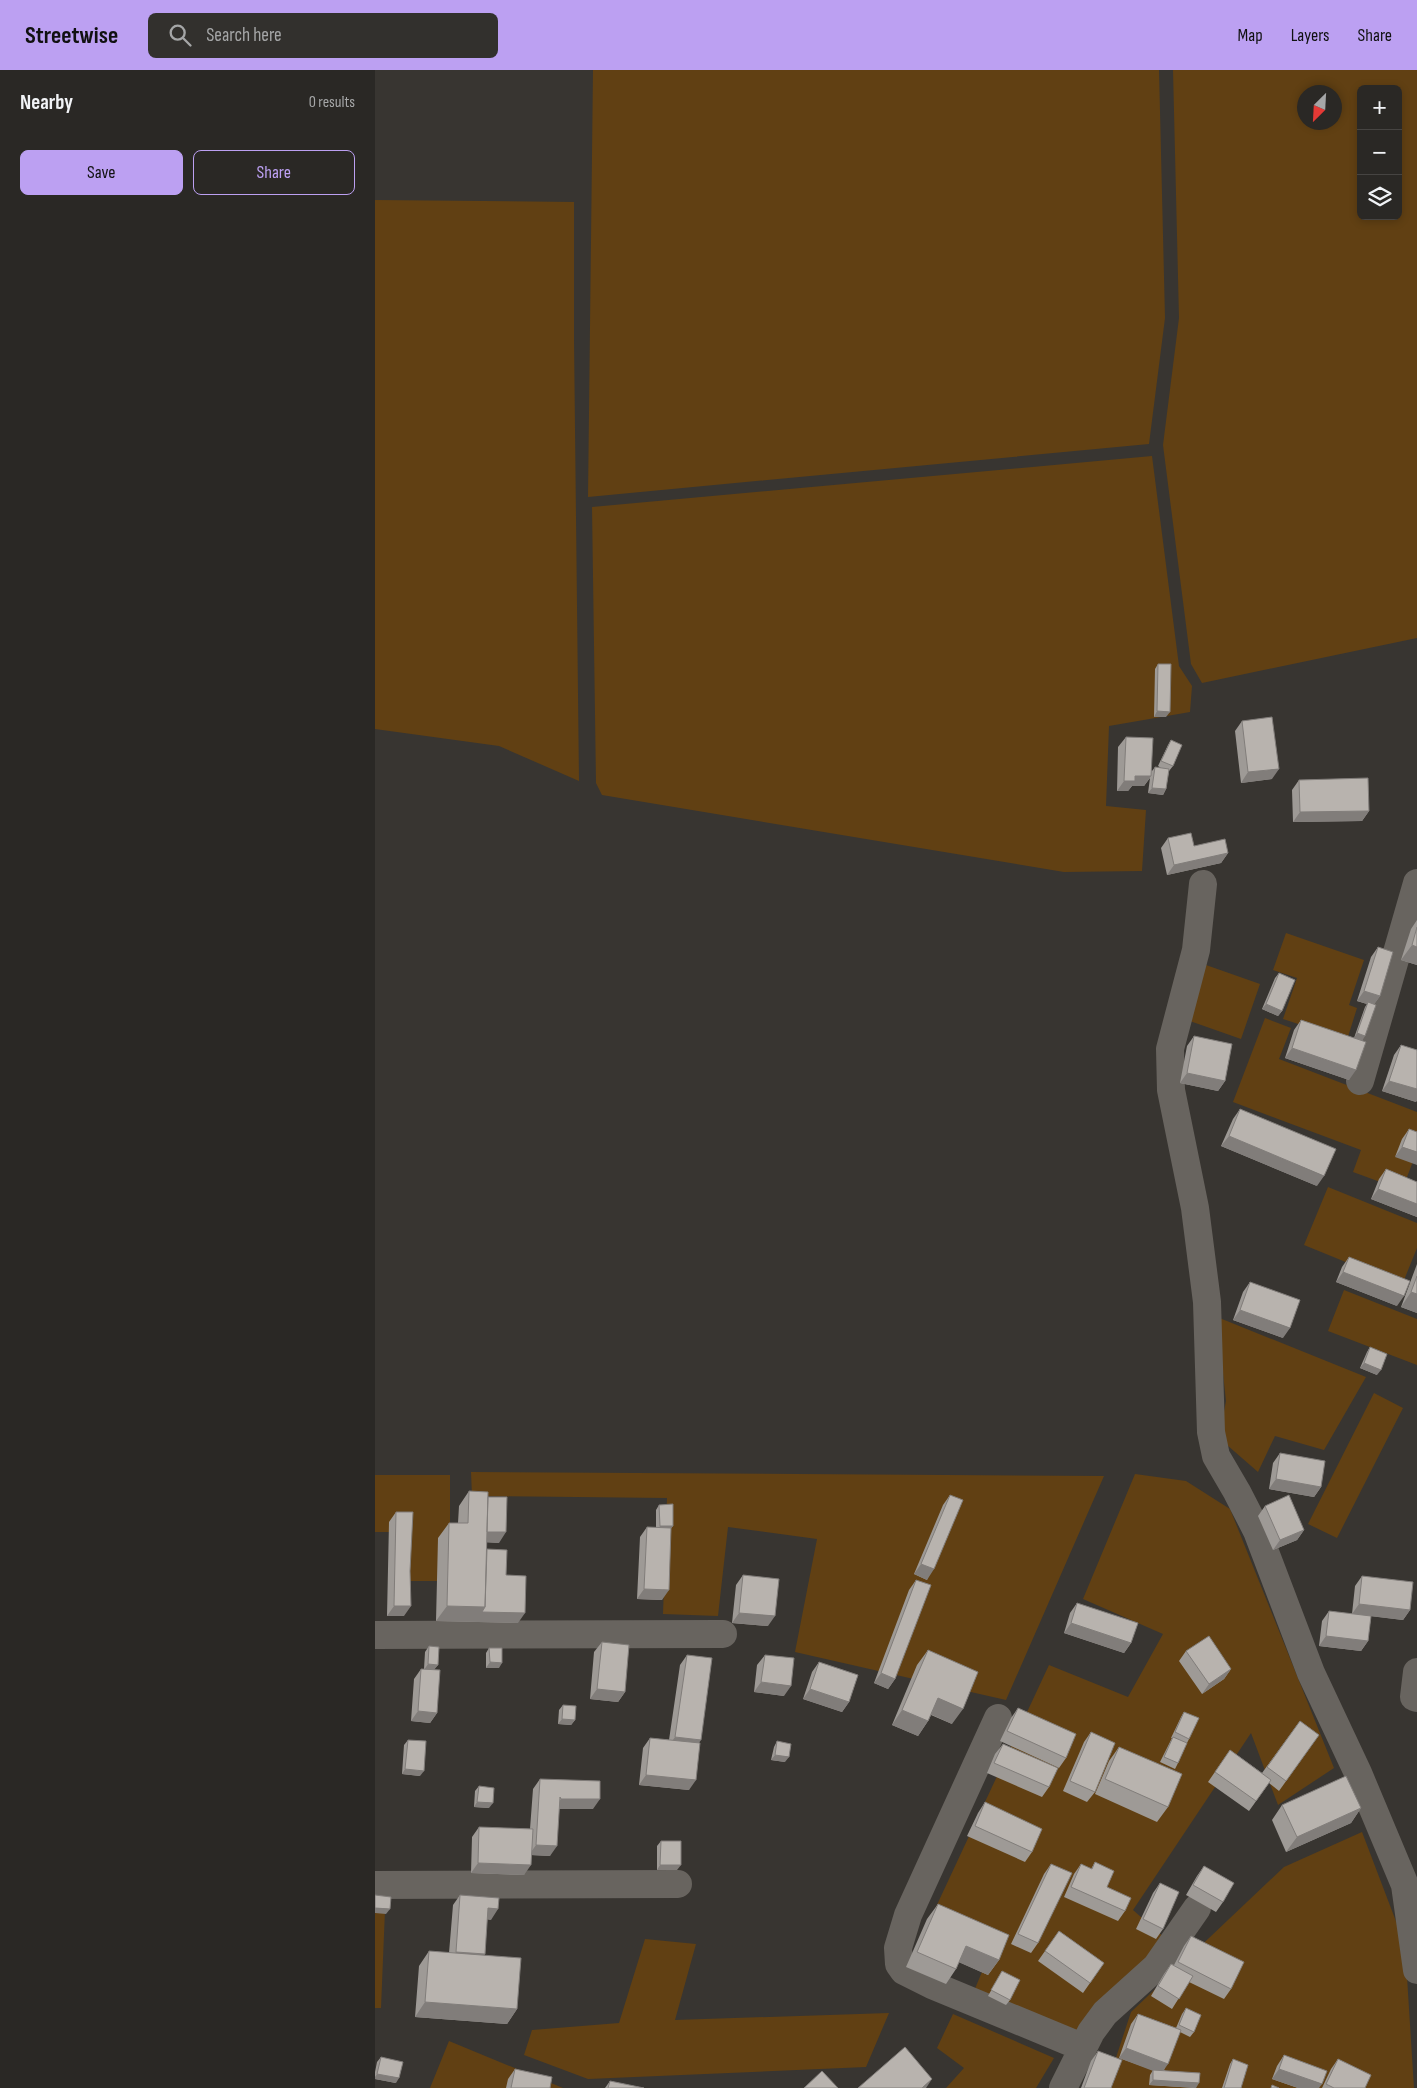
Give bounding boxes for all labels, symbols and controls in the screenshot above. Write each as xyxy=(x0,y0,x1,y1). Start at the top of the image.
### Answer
search box xyxy=(148,13,498,58)
text: Streetwise xyxy=(25,21,118,50)
icon: search xyxy=(166,21,194,49)
text: Search here xyxy=(206,24,282,47)
text: Map xyxy=(1238,25,1263,46)
text: Layers xyxy=(1291,25,1330,46)
text: Share xyxy=(1358,25,1392,46)
north arrow xyxy=(1297,85,1342,130)
map controls xyxy=(1357,85,1402,220)
button: + xyxy=(1357,85,1402,130)
text: Nearby xyxy=(20,90,73,115)
text: 0 results xyxy=(309,93,355,112)
button: − xyxy=(1357,130,1402,175)
button: Save xyxy=(20,150,183,195)
button: Share xyxy=(193,150,355,195)
button: layers xyxy=(1357,175,1402,220)

